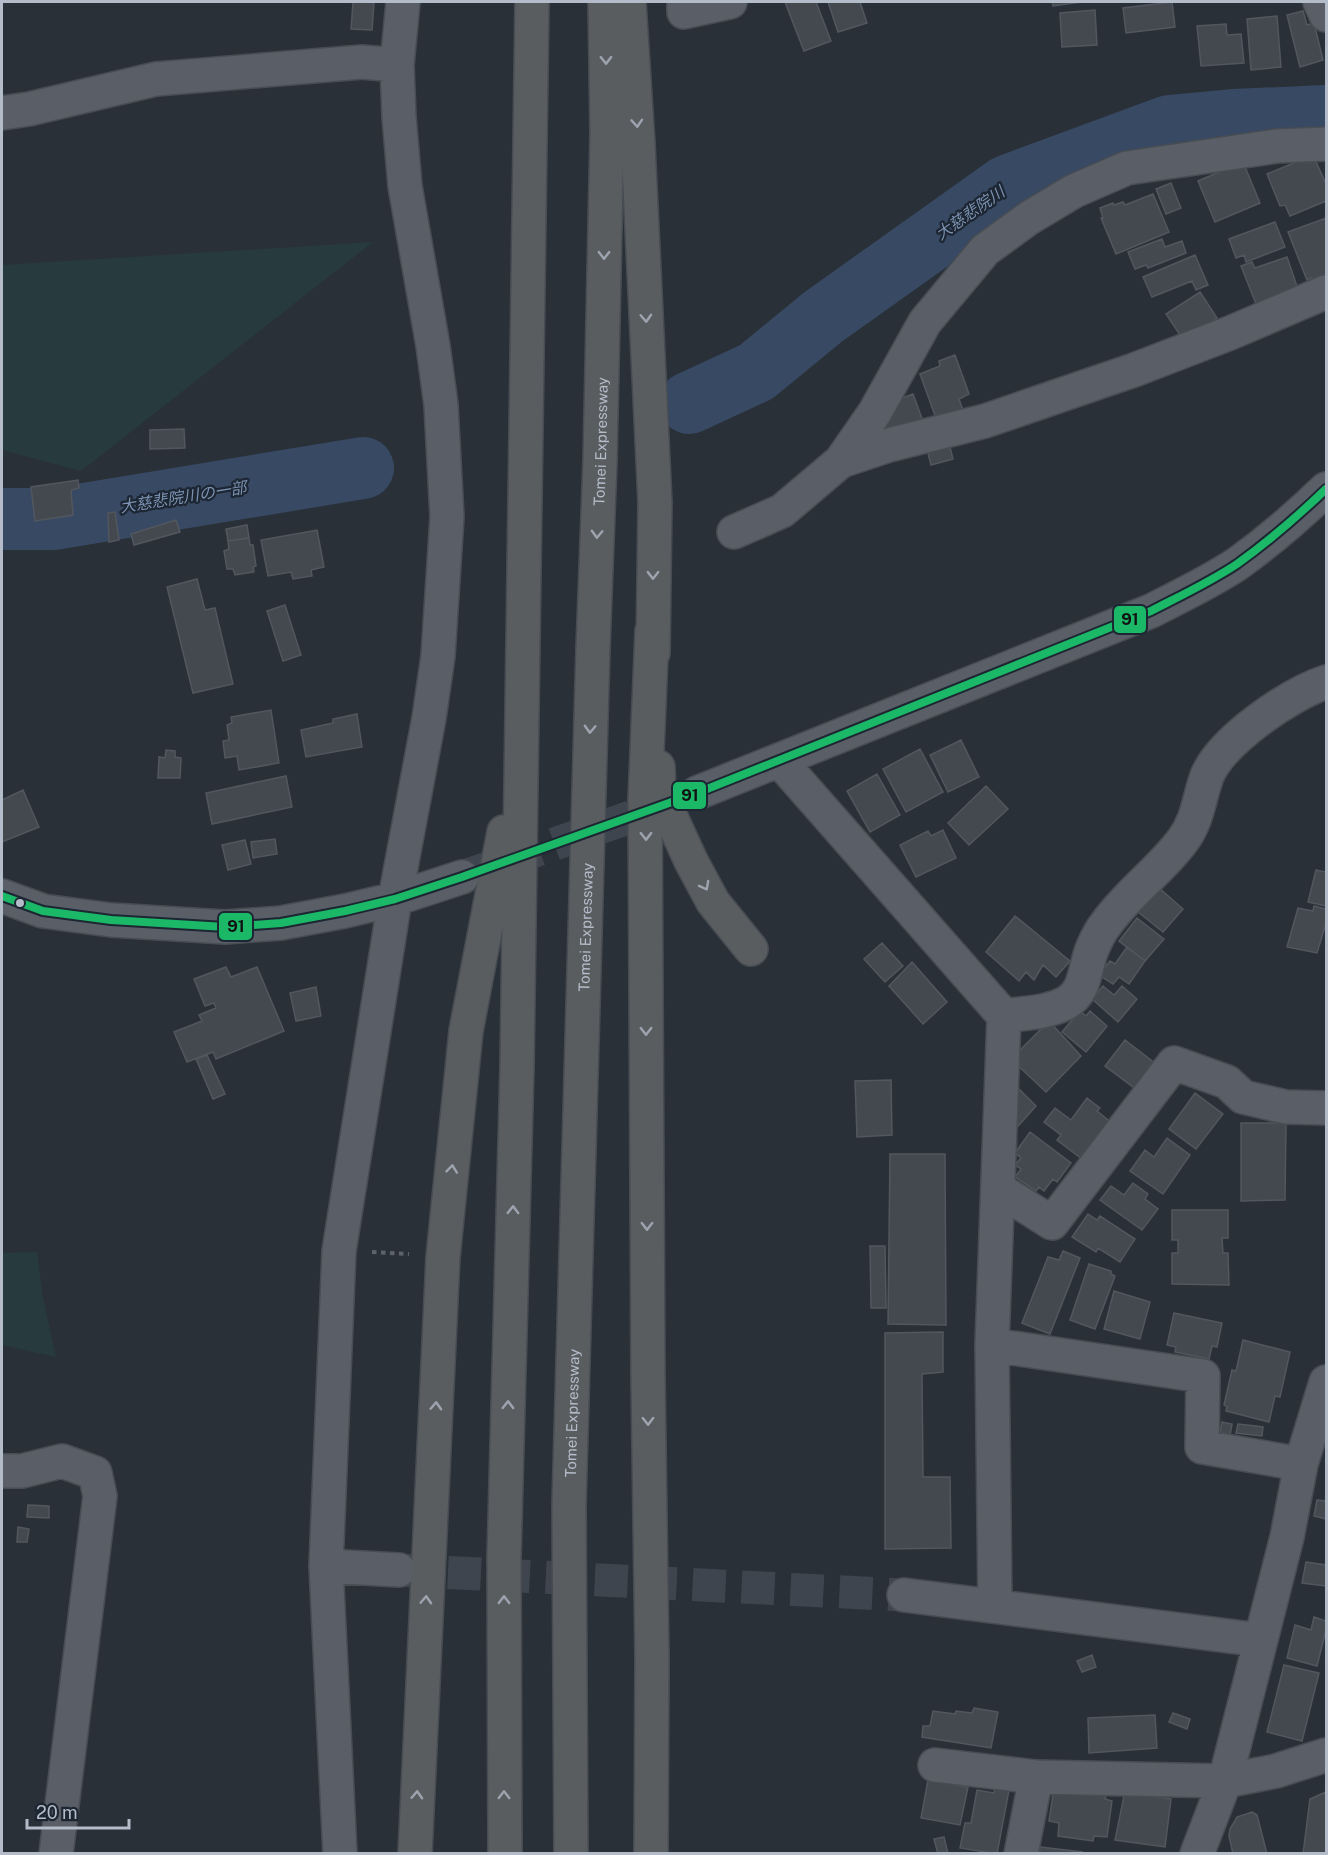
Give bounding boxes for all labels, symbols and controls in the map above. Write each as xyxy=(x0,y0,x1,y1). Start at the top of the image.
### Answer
one-way arrow xyxy=(600,55,612,64)
one-way arrow xyxy=(630,118,643,127)
water label: 大慈悲院川 xyxy=(932,181,1010,244)
one-way arrow xyxy=(598,250,610,259)
one-way arrow xyxy=(640,313,653,322)
street label: Tomei Expressway xyxy=(590,377,610,506)
water label: 大慈悲院川の一部 xyxy=(118,477,251,516)
one-way arrow xyxy=(591,529,603,538)
one-way arrow xyxy=(647,571,660,580)
line badge: 91 xyxy=(1113,605,1147,634)
text: 91 xyxy=(1121,610,1139,629)
one-way arrow xyxy=(584,724,597,733)
line badge: 91 xyxy=(672,781,707,810)
text: 91 xyxy=(681,786,699,805)
one-way arrow xyxy=(639,832,652,841)
street label: Tomei Expressway xyxy=(575,863,595,992)
one-way arrow xyxy=(698,880,709,890)
unlabelled marker xyxy=(14,897,26,909)
line badge: 91 xyxy=(218,912,253,941)
text: 91 xyxy=(227,917,245,936)
one-way arrow xyxy=(640,1027,652,1036)
one-way arrow xyxy=(445,1165,458,1174)
one-way arrow xyxy=(507,1206,519,1215)
one-way arrow xyxy=(641,1222,653,1231)
street label: Tomei Expressway xyxy=(561,1348,582,1478)
one-way arrow xyxy=(430,1401,443,1410)
one-way arrow xyxy=(502,1401,514,1410)
one-way arrow xyxy=(642,1417,655,1426)
one-way arrow xyxy=(420,1596,433,1605)
one-way arrow xyxy=(498,1596,510,1605)
one-way arrow xyxy=(411,1791,424,1800)
one-way arrow xyxy=(498,1791,510,1800)
scale bar xyxy=(27,1792,129,1830)
text: 20 m xyxy=(36,1802,78,1823)

